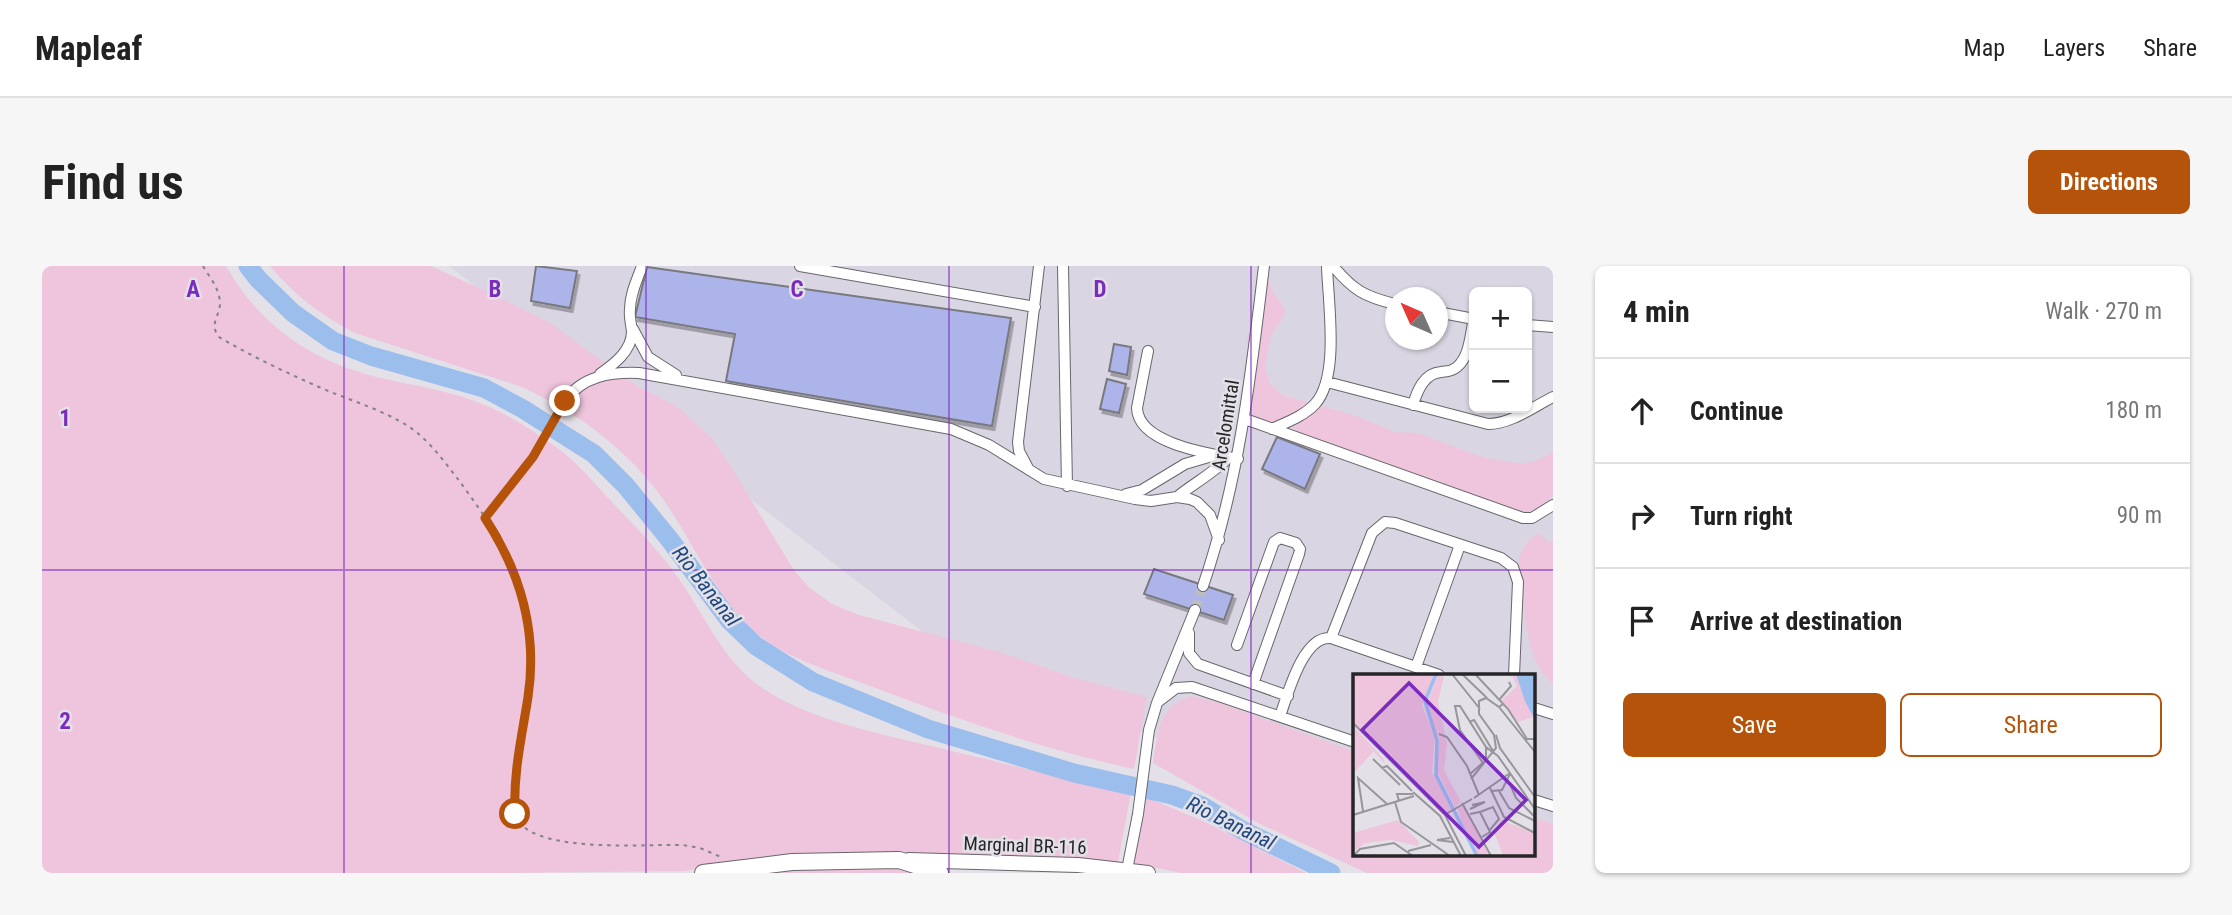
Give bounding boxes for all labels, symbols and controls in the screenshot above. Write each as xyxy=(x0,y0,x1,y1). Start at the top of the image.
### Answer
text: Mapleaf xyxy=(35,29,142,68)
text: Map xyxy=(1964,34,2005,62)
text: Layers xyxy=(2043,34,2105,62)
text: Share xyxy=(2143,34,2197,62)
button: Directions xyxy=(2028,150,2190,214)
text: Find us xyxy=(42,154,184,211)
text: A xyxy=(186,276,200,303)
text: B xyxy=(489,276,501,303)
text: C xyxy=(790,276,804,303)
text: D xyxy=(1094,276,1107,303)
north arrow xyxy=(1385,287,1448,350)
map controls xyxy=(1469,287,1532,413)
button: + xyxy=(1469,287,1532,350)
text: 4 min xyxy=(1623,294,1690,329)
text: Walk · 270 m xyxy=(2045,298,2162,325)
button: − xyxy=(1469,350,1532,413)
street label: Arcelomittal xyxy=(1207,378,1244,472)
route end xyxy=(549,385,580,416)
icon: ahead xyxy=(1623,392,1661,430)
text: Continue xyxy=(1690,396,1783,426)
text: 180 m xyxy=(2105,397,2162,424)
text: 1 xyxy=(59,405,71,432)
icon: right xyxy=(1623,497,1661,535)
text: Turn right xyxy=(1690,501,1792,531)
text: 90 m xyxy=(2117,502,2162,529)
water label: Rio Bananal xyxy=(667,541,745,631)
icon: arrive xyxy=(1623,602,1661,640)
text: Arrive at destination xyxy=(1690,606,1902,636)
inset map xyxy=(1353,674,1535,856)
button: Save xyxy=(1623,693,1886,757)
button: Share xyxy=(1900,693,2162,757)
text: 2 xyxy=(59,708,71,735)
water label: Rio Bananal xyxy=(1183,791,1279,855)
route start xyxy=(499,798,530,829)
street label: Marginal BR-116 xyxy=(963,832,1087,859)

